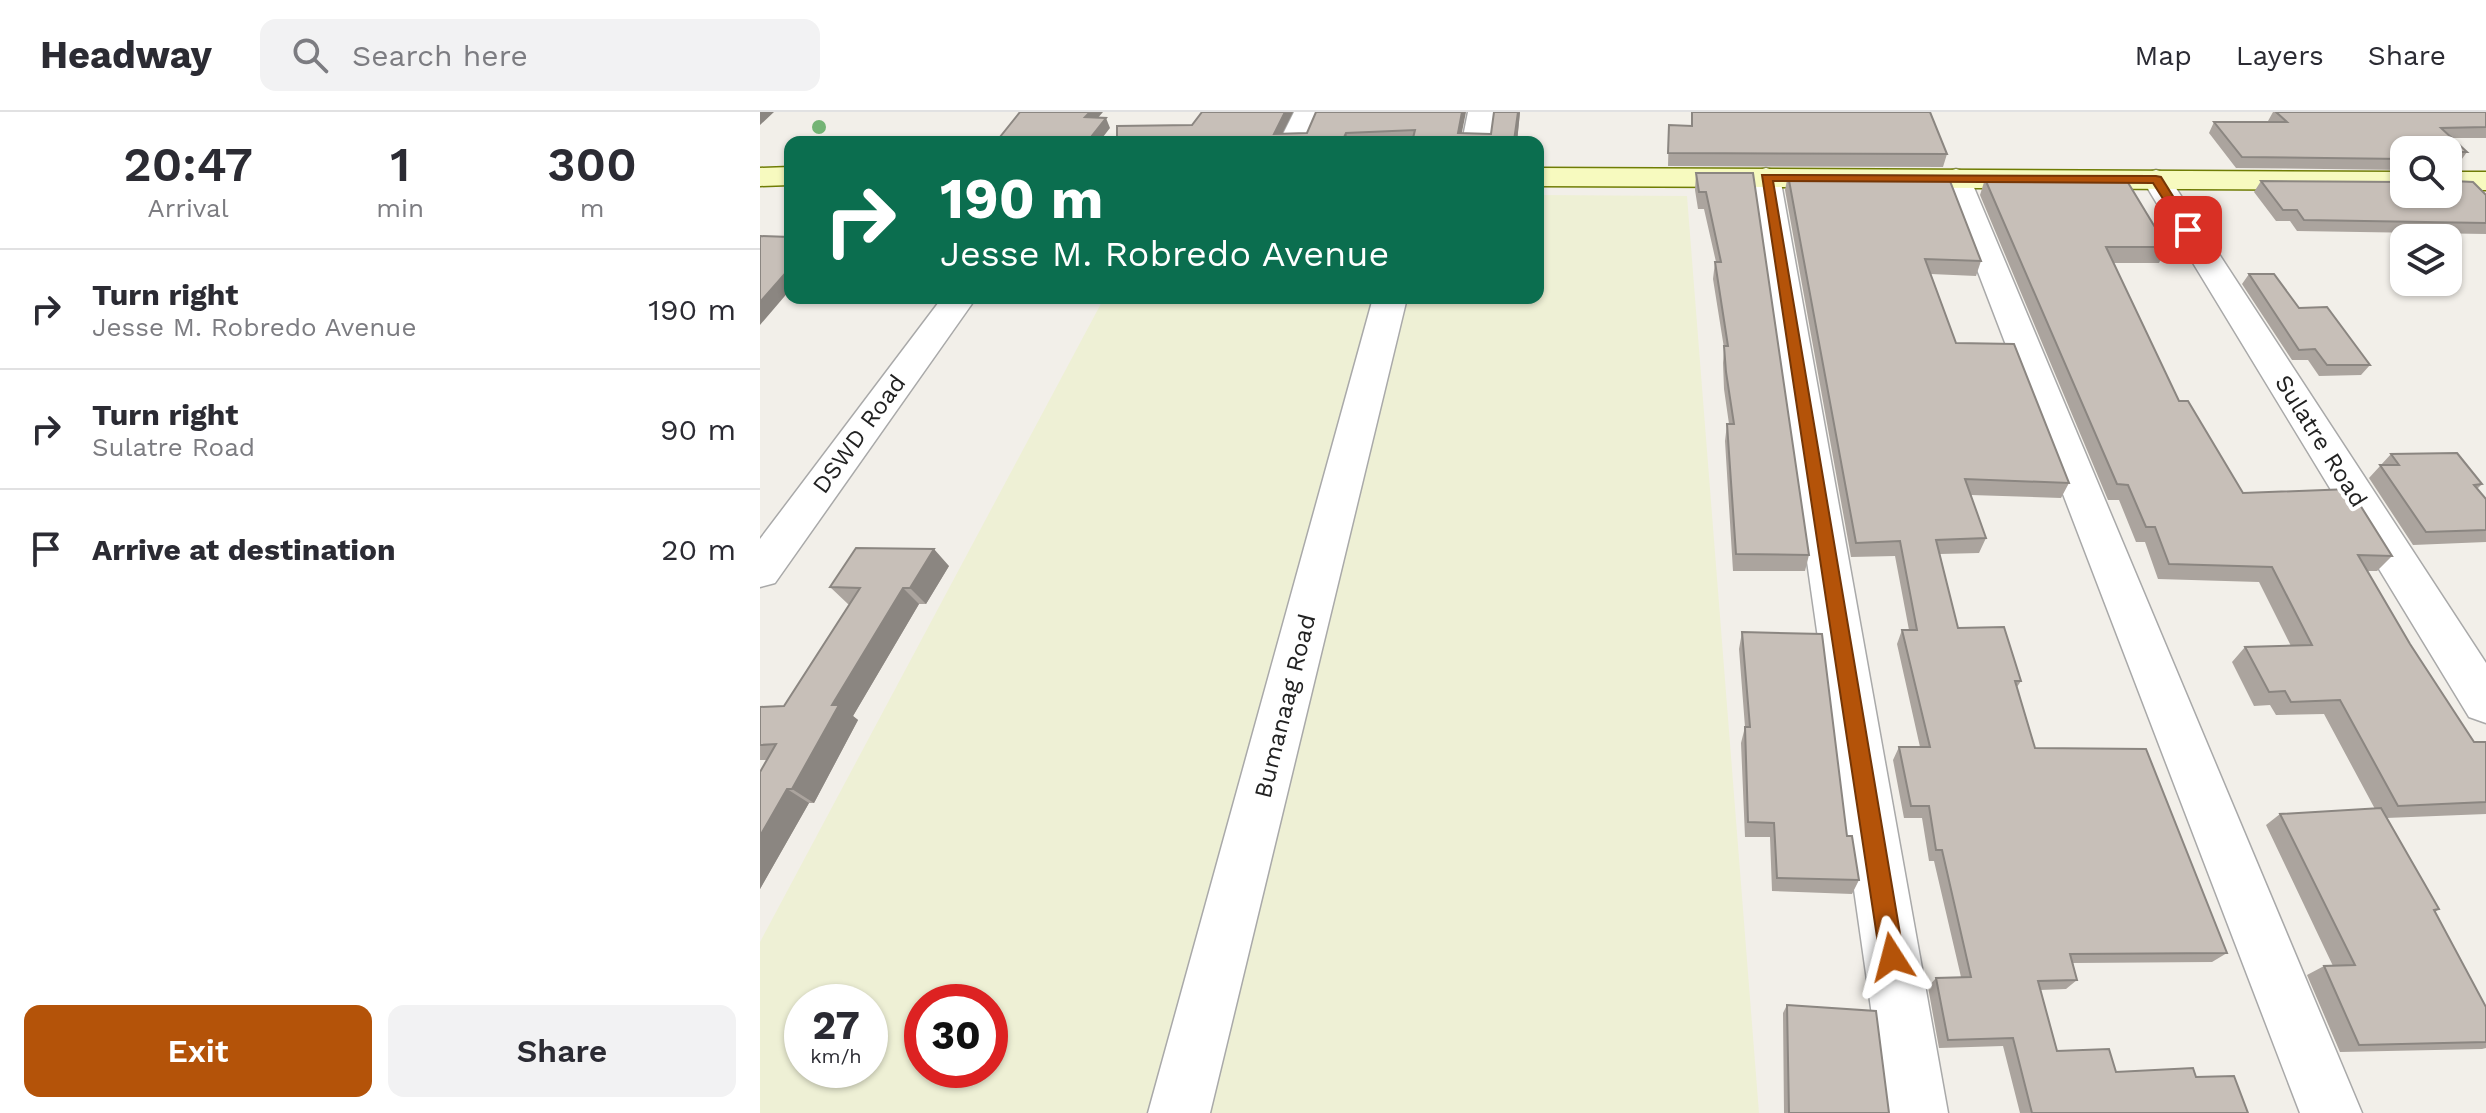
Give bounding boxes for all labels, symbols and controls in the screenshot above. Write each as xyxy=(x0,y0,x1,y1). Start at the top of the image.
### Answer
search box xyxy=(260,19,820,91)
text: Headway xyxy=(40,33,212,77)
icon: search xyxy=(288,33,332,77)
text: Search here xyxy=(352,38,528,73)
text: Map xyxy=(2135,39,2192,72)
text: Layers xyxy=(2236,39,2324,72)
text: Share xyxy=(2368,39,2446,72)
text: 20:47 xyxy=(123,136,253,193)
text: 1 xyxy=(390,136,410,193)
text: 300 xyxy=(547,136,637,193)
map controls xyxy=(2390,136,2462,296)
button: search xyxy=(2390,136,2462,208)
text: 190 m xyxy=(940,166,1103,232)
icon: right xyxy=(808,168,912,272)
text: Arrival xyxy=(148,193,229,223)
text: min xyxy=(376,193,424,223)
text: m xyxy=(580,193,604,223)
pin xyxy=(2154,196,2222,264)
icon: arrive xyxy=(2166,208,2210,252)
button: layers xyxy=(2390,224,2462,296)
text: Jesse M. Robredo Avenue xyxy=(940,233,1389,275)
text: Turn right xyxy=(92,277,238,312)
icon: right xyxy=(24,287,68,331)
text: 190 m xyxy=(648,292,736,327)
text: Jesse M. Robredo Avenue xyxy=(92,312,416,342)
street label: DSWD Road xyxy=(807,369,911,499)
street label: Sulatre Road xyxy=(2269,370,2373,512)
text: Turn right xyxy=(92,397,238,432)
icon: right xyxy=(24,407,68,451)
text: 90 m xyxy=(660,412,736,447)
text: Sulatre Road xyxy=(92,432,255,462)
icon: arrive xyxy=(24,527,68,571)
text: Arrive at destination xyxy=(92,532,396,567)
text: 20 m xyxy=(661,532,736,567)
street label: Bumanaag Road xyxy=(1249,611,1321,801)
position arrow xyxy=(1850,915,1934,999)
speed limit sign: 30 xyxy=(904,984,1008,1088)
text: 27 xyxy=(812,1002,860,1049)
button: Exit xyxy=(24,1005,372,1097)
button: Share xyxy=(388,1005,736,1097)
text: km/h xyxy=(810,1044,862,1068)

